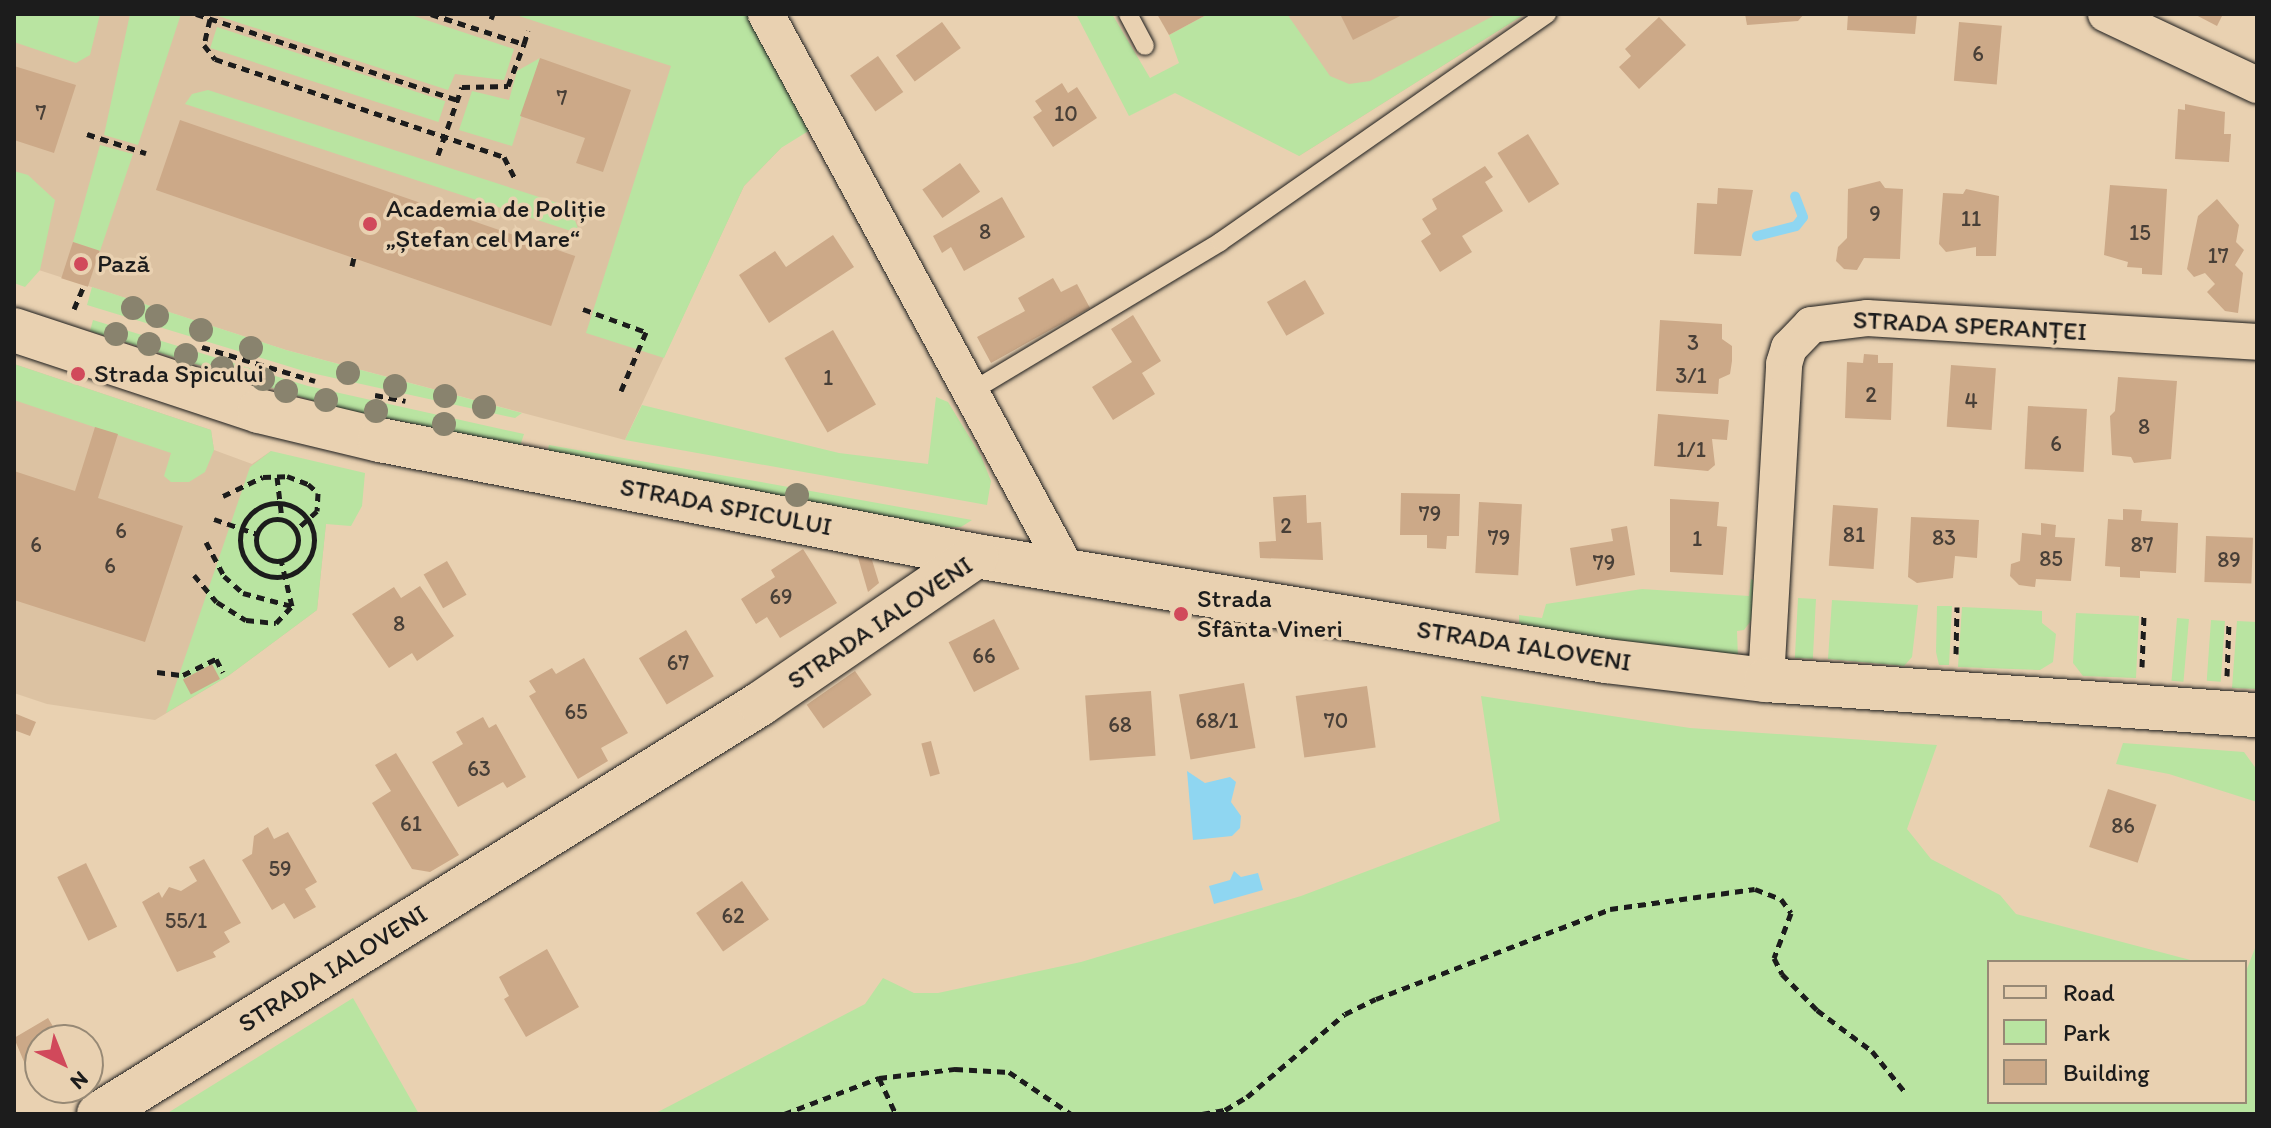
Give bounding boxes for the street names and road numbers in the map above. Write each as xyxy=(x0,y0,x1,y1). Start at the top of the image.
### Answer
street label: STRADA SPERANȚEI xyxy=(1852,304,2088,348)
street label: STRADA SPICULUI xyxy=(618,471,834,543)
street label: STRADA IALOVENI xyxy=(783,550,977,696)
street label: STRADA IALOVENI xyxy=(1416,614,1632,678)
street label: STRADA IALOVENI xyxy=(234,899,432,1039)

